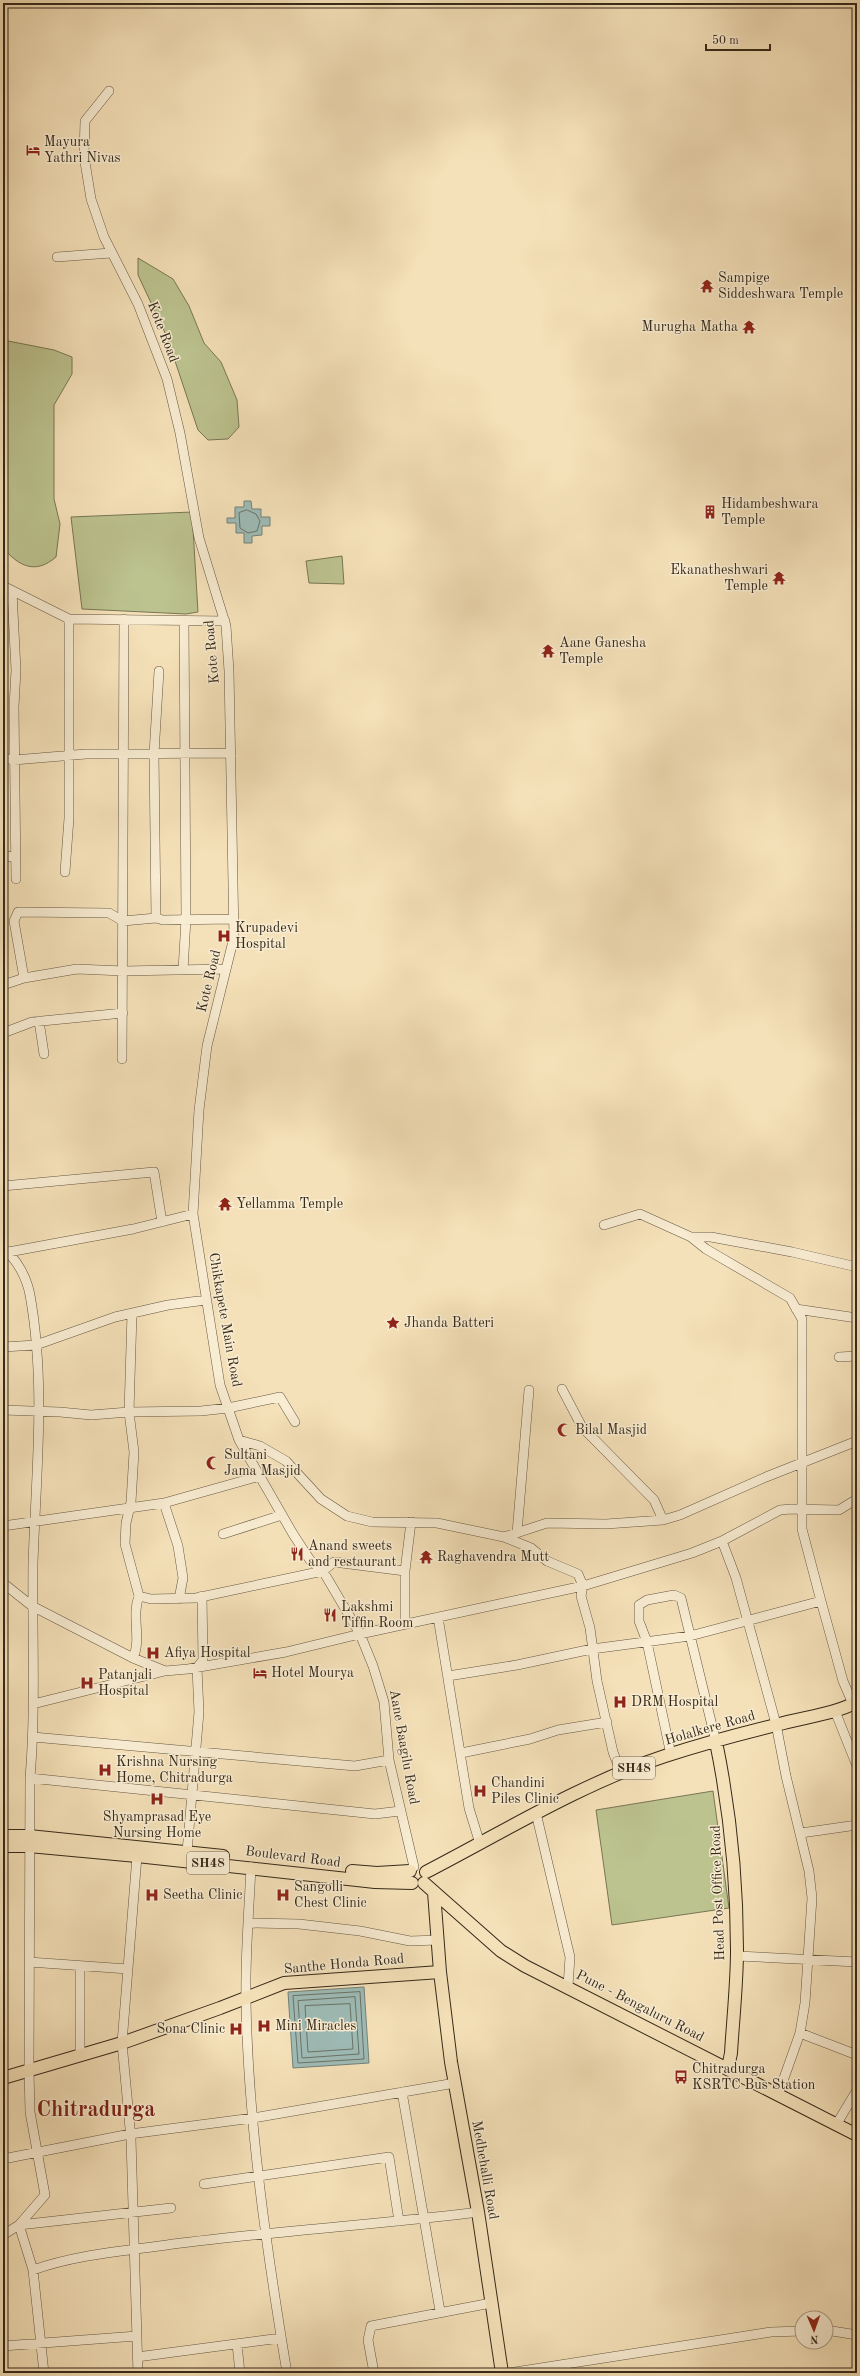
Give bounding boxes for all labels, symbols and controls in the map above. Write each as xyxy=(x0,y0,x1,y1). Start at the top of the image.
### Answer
scale bar xyxy=(706,26,770,52)
text: 50 m xyxy=(712,34,739,47)
place label: Mayura Yathri Nivas xyxy=(44,135,121,165)
hotel icon: Mayura Yathri Nivas xyxy=(25,142,41,158)
place label: Sampige Siddeshwara Temple xyxy=(718,271,843,301)
temple icon: Sampige Siddeshwara Temple xyxy=(699,278,715,294)
street label: Kote Road xyxy=(145,300,181,364)
temple icon: Murugha Matha xyxy=(741,319,757,335)
place label: Murugha Matha xyxy=(641,320,738,334)
place label: Hidambeshwara Temple xyxy=(721,497,819,527)
building icon: Hidambeshwara Temple xyxy=(702,504,718,520)
place label: Ekanatheshwari Temple xyxy=(670,563,768,593)
temple icon: Ekanatheshwari Temple xyxy=(771,570,787,586)
street label: Kote Road xyxy=(202,620,222,684)
place label: Aane Ganesha Temple xyxy=(559,636,646,666)
temple icon: Aane Ganesha Temple xyxy=(540,643,556,659)
place label: Krupadevi Hospital xyxy=(235,921,298,951)
hospital icon: Krupadevi Hospital xyxy=(216,928,232,944)
street label: Kote Road xyxy=(194,948,224,1014)
temple icon: Yellamma Temple xyxy=(217,1196,233,1212)
place label: Yellamma Temple xyxy=(236,1197,343,1211)
street label: Chikkapete Main Road xyxy=(206,1252,244,1388)
place icon: Jhanda Batteri xyxy=(385,1315,401,1331)
place label: Jhanda Batteri xyxy=(404,1316,494,1330)
mosque icon: Bilal Masjid xyxy=(556,1422,572,1438)
place label: Bilal Masjid xyxy=(575,1423,647,1437)
place label: Sultani Jama Masjid xyxy=(224,1448,301,1478)
mosque icon: Sultani Jama Masjid xyxy=(205,1455,221,1471)
place label: Anand sweets and restaurant xyxy=(308,1539,396,1569)
restaurant icon: Anand sweets and restaurant xyxy=(289,1546,305,1562)
temple icon: Raghavendra Mutt xyxy=(418,1549,434,1565)
place label: Raghavendra Mutt xyxy=(437,1550,549,1564)
place label: Lakshmi Tiffin Room xyxy=(341,1600,413,1630)
restaurant icon: Lakshmi Tiffin Room xyxy=(322,1607,338,1623)
hospital icon: Afiya Hospital xyxy=(145,1645,161,1661)
place label: Afiya Hospital xyxy=(164,1646,251,1660)
hotel icon: Hotel Mourya xyxy=(252,1665,268,1681)
place label: Hotel Mourya xyxy=(271,1666,354,1680)
place label: Patanjali Hospital xyxy=(98,1668,152,1698)
hospital icon: Patanjali Hospital xyxy=(79,1675,95,1691)
street label: Aane Baagilu Road xyxy=(387,1688,421,1806)
hospital icon: DRM Hospital xyxy=(612,1694,628,1710)
place label: DRM Hospital xyxy=(631,1695,718,1709)
street label: Holalkere Road xyxy=(663,1708,757,1748)
place label: Krishna Nursing Home, Chitradurga xyxy=(116,1755,233,1785)
road number: SH48 xyxy=(613,1757,655,1779)
hospital icon: Krishna Nursing Home, Chitradurga xyxy=(97,1762,113,1778)
place label: Chandini Piles Clinic xyxy=(491,1776,559,1806)
hospital icon: Chandini Piles Clinic xyxy=(472,1783,488,1799)
hospital icon: Shyamprasad Eye Nursing Home xyxy=(149,1791,165,1807)
place label: Shyamprasad Eye Nursing Home xyxy=(103,1810,211,1840)
street label: Head Post Office Road xyxy=(709,1825,727,1961)
street label: Boulevard Road xyxy=(244,1844,342,1870)
road number: SH48 xyxy=(187,1852,229,1874)
place label: Sangolli Chest Clinic xyxy=(294,1880,367,1910)
hospital icon: Seetha Clinic xyxy=(144,1887,160,1903)
hospital icon: Sangolli Chest Clinic xyxy=(275,1887,291,1903)
place label: Seetha Clinic xyxy=(163,1888,242,1902)
street label: Santhe Honda Road xyxy=(283,1952,405,1976)
street label: Pune - Bengaluru Road xyxy=(574,1968,706,2044)
hospital icon: Mini Miracles xyxy=(256,2018,272,2034)
place label: Mini Miracles xyxy=(275,2019,356,2033)
hospital icon: Sona Clinic xyxy=(228,2021,244,2037)
place label: Sona Clinic xyxy=(157,2022,225,2036)
place label: Chitradurga KSRTC Bus Station xyxy=(692,2062,816,2092)
bus stop icon: Chitradurga KSRTC Bus Station xyxy=(673,2069,689,2085)
district label: Chitradurga xyxy=(37,2099,155,2121)
street label: Medhehalli Road xyxy=(469,2119,501,2221)
north arrow xyxy=(794,2310,834,2350)
text: N xyxy=(809,2333,819,2344)

